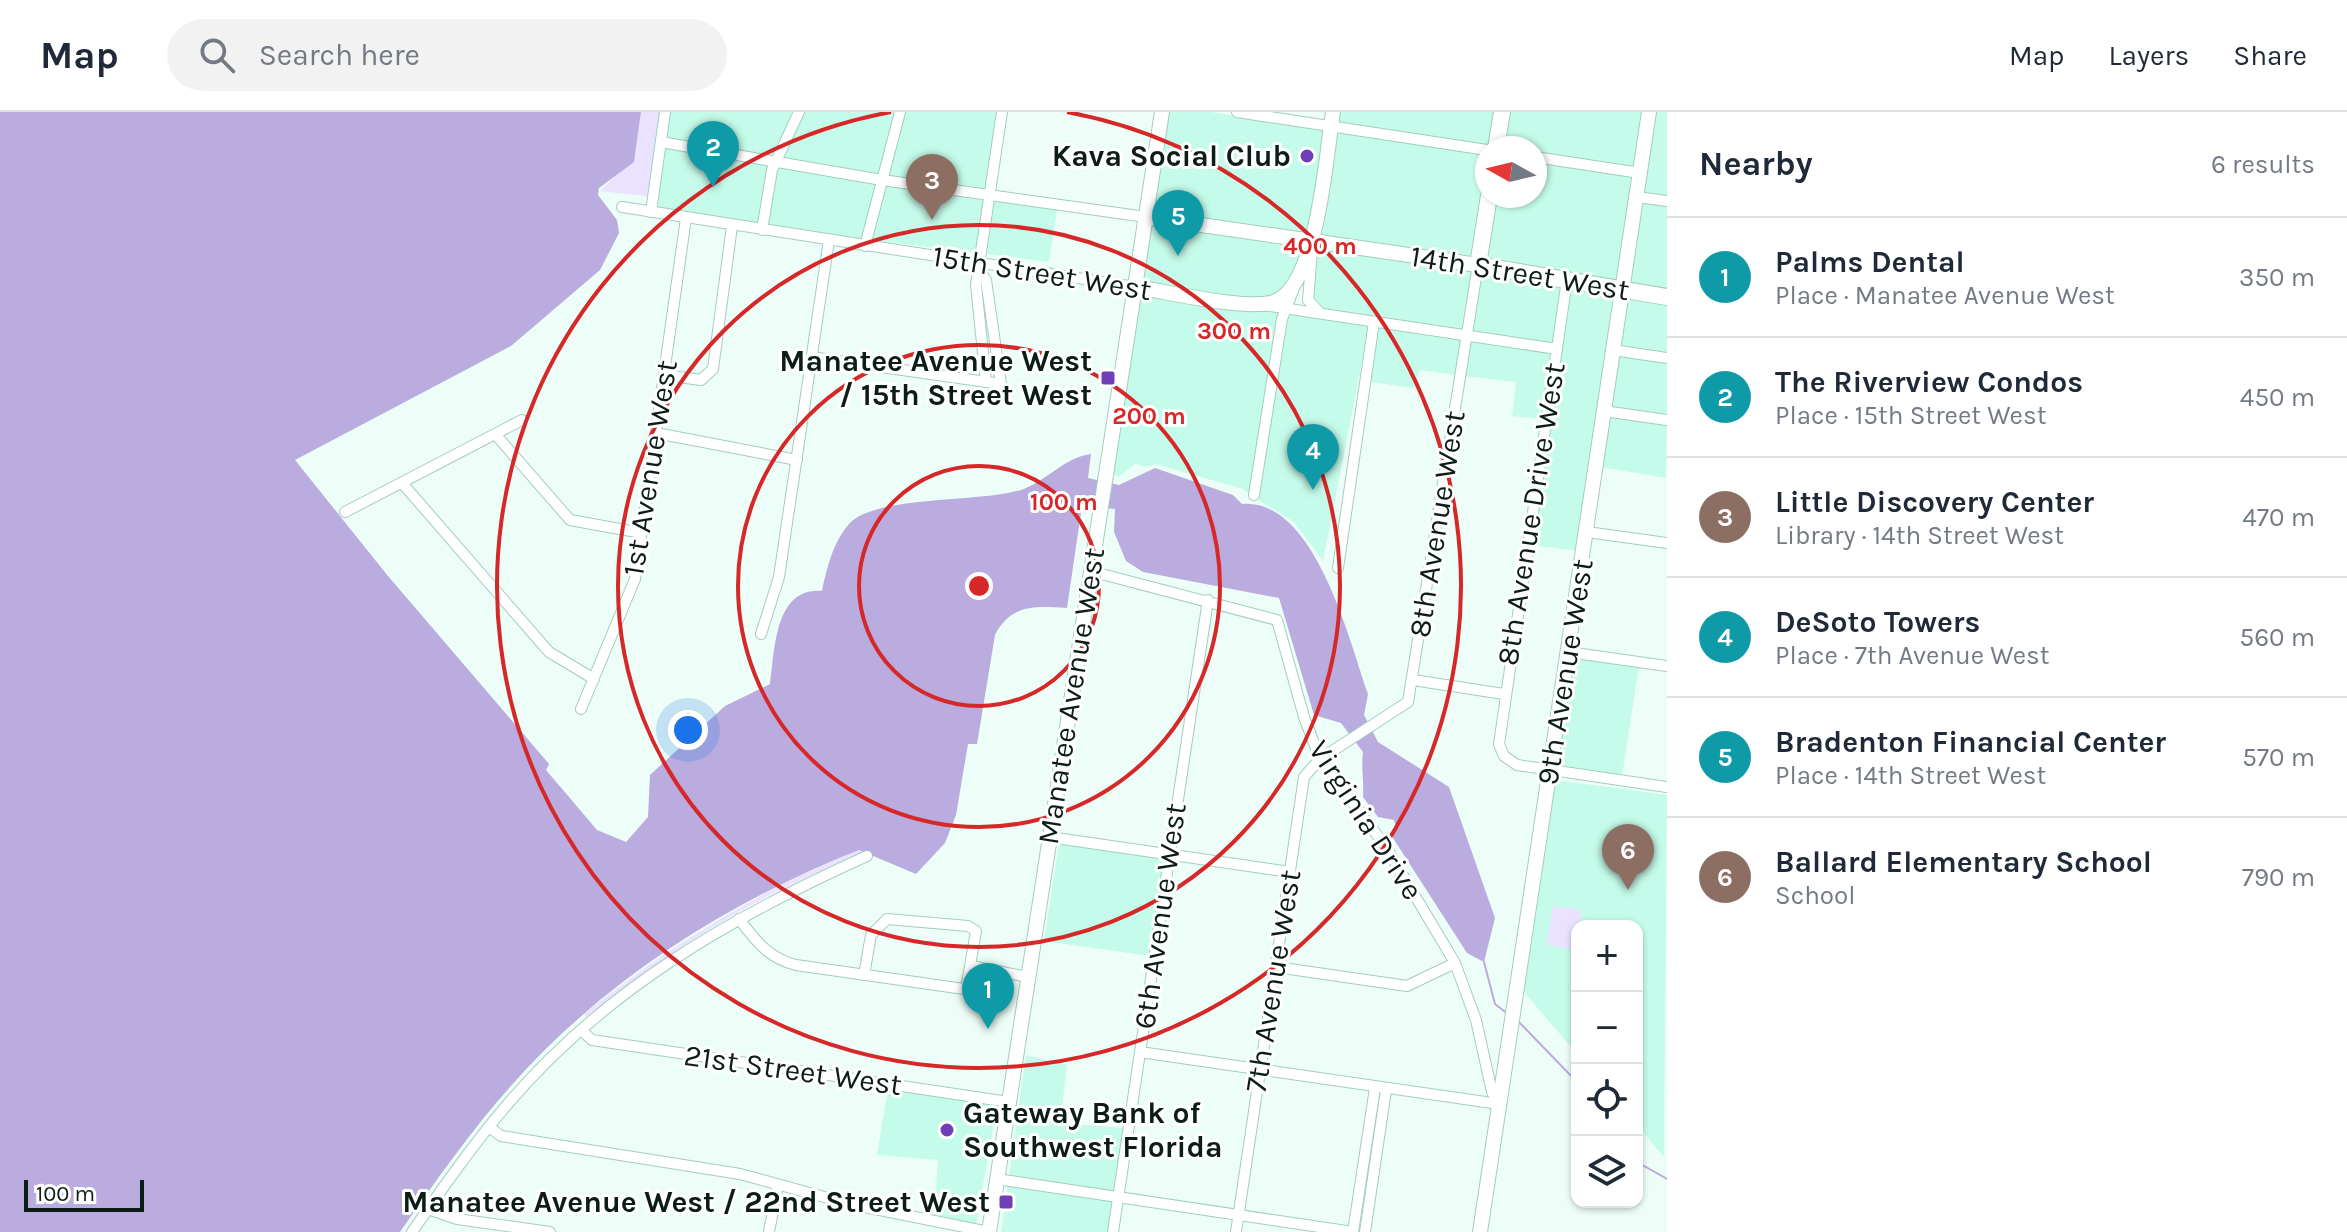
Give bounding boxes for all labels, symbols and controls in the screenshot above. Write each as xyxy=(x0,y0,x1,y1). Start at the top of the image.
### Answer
search box xyxy=(167,19,727,91)
text: Map xyxy=(40,33,119,78)
icon: search xyxy=(195,33,239,77)
text: Search here xyxy=(259,37,420,73)
text: Map xyxy=(2009,39,2064,72)
text: Layers xyxy=(2108,39,2189,72)
text: Share xyxy=(2233,39,2307,72)
pin: 2 xyxy=(687,121,739,187)
north arrow xyxy=(1475,136,1547,208)
place label: Kava Social Club xyxy=(1052,138,1291,174)
text: Nearby xyxy=(1699,144,1813,184)
marker: Kava Social Club xyxy=(1298,147,1316,165)
text: 6 results xyxy=(2211,149,2315,180)
pin: 3 xyxy=(906,154,958,220)
pin: 5 xyxy=(1152,190,1204,256)
text: 400 m xyxy=(1283,232,1357,260)
street label: 15th Street West xyxy=(930,238,1154,308)
street label: 14th Street West xyxy=(1408,238,1632,308)
text: Palms Dental xyxy=(1775,244,1965,280)
text: 1 xyxy=(1720,262,1730,293)
text: 350 m xyxy=(2239,262,2315,293)
text: Place · Manatee Avenue West xyxy=(1775,280,2115,311)
text: 300 m xyxy=(1197,317,1271,345)
place label: Manatee Avenue West / 15th Street West xyxy=(779,343,1092,413)
street label: 1st Avenue West xyxy=(615,357,685,579)
street label: 8th Avenue Drive West xyxy=(1489,360,1573,668)
text: The Riverview Condos xyxy=(1775,364,2083,400)
marker: Manatee Avenue West / 15th Street West xyxy=(1099,369,1117,387)
text: 2 xyxy=(1717,382,1733,413)
text: 450 m xyxy=(2240,382,2315,413)
text: Place · 15th Street West xyxy=(1775,400,2046,431)
text: 200 m xyxy=(1112,402,1186,430)
street label: 8th Avenue West xyxy=(1401,408,1473,640)
pin: 4 xyxy=(1287,424,1339,490)
text: Little Discovery Center xyxy=(1775,484,2094,520)
text: 100 m xyxy=(1030,488,1098,516)
text: 3 xyxy=(1717,502,1733,533)
text: 470 m xyxy=(2242,502,2315,533)
text: Library · 14th Street West xyxy=(1775,520,2064,551)
street label: Manatee Avenue West xyxy=(1030,545,1112,847)
street label: 9th Avenue West xyxy=(1529,557,1601,787)
centre of rings xyxy=(965,572,993,600)
text: DeSoto Towers xyxy=(1775,604,1980,640)
text: 4 xyxy=(1717,622,1733,653)
text: 560 m xyxy=(2240,622,2315,653)
text: Place · 7th Avenue West xyxy=(1775,640,2050,671)
your location xyxy=(668,710,708,750)
text: Bradenton Financial Center xyxy=(1775,724,2166,760)
street label: Virginia Drive xyxy=(1301,734,1431,906)
text: 5 xyxy=(1717,742,1733,773)
text: 570 m xyxy=(2242,742,2315,773)
text: Place · 14th Street West xyxy=(1775,760,2046,791)
street label: 6th Avenue West xyxy=(1126,801,1194,1031)
pin: 6 xyxy=(1602,824,1654,890)
text: Ballard Elementary School xyxy=(1775,844,2152,880)
text: 6 xyxy=(1717,862,1733,893)
text: 790 m xyxy=(2242,862,2315,893)
street label: 7th Avenue West xyxy=(1238,867,1308,1095)
text: School xyxy=(1775,880,1856,911)
map controls xyxy=(1571,920,1643,1208)
button: + xyxy=(1571,920,1643,992)
pin: 1 xyxy=(962,963,1014,1029)
button: − xyxy=(1571,992,1643,1064)
street label: 21st Street West xyxy=(682,1037,904,1103)
button: locate xyxy=(1571,1064,1643,1136)
place label: Gateway Bank of Southwest Florida xyxy=(963,1095,1222,1165)
marker: Gateway Bank of Southwest Florida xyxy=(938,1121,956,1139)
button: layers xyxy=(1571,1136,1643,1208)
scale bar xyxy=(24,1176,144,1212)
text: 100 m xyxy=(36,1181,95,1207)
place label: Manatee Avenue West / 22nd Street West xyxy=(402,1184,990,1220)
marker: Manatee Avenue West / 22nd Street West xyxy=(997,1193,1015,1211)

